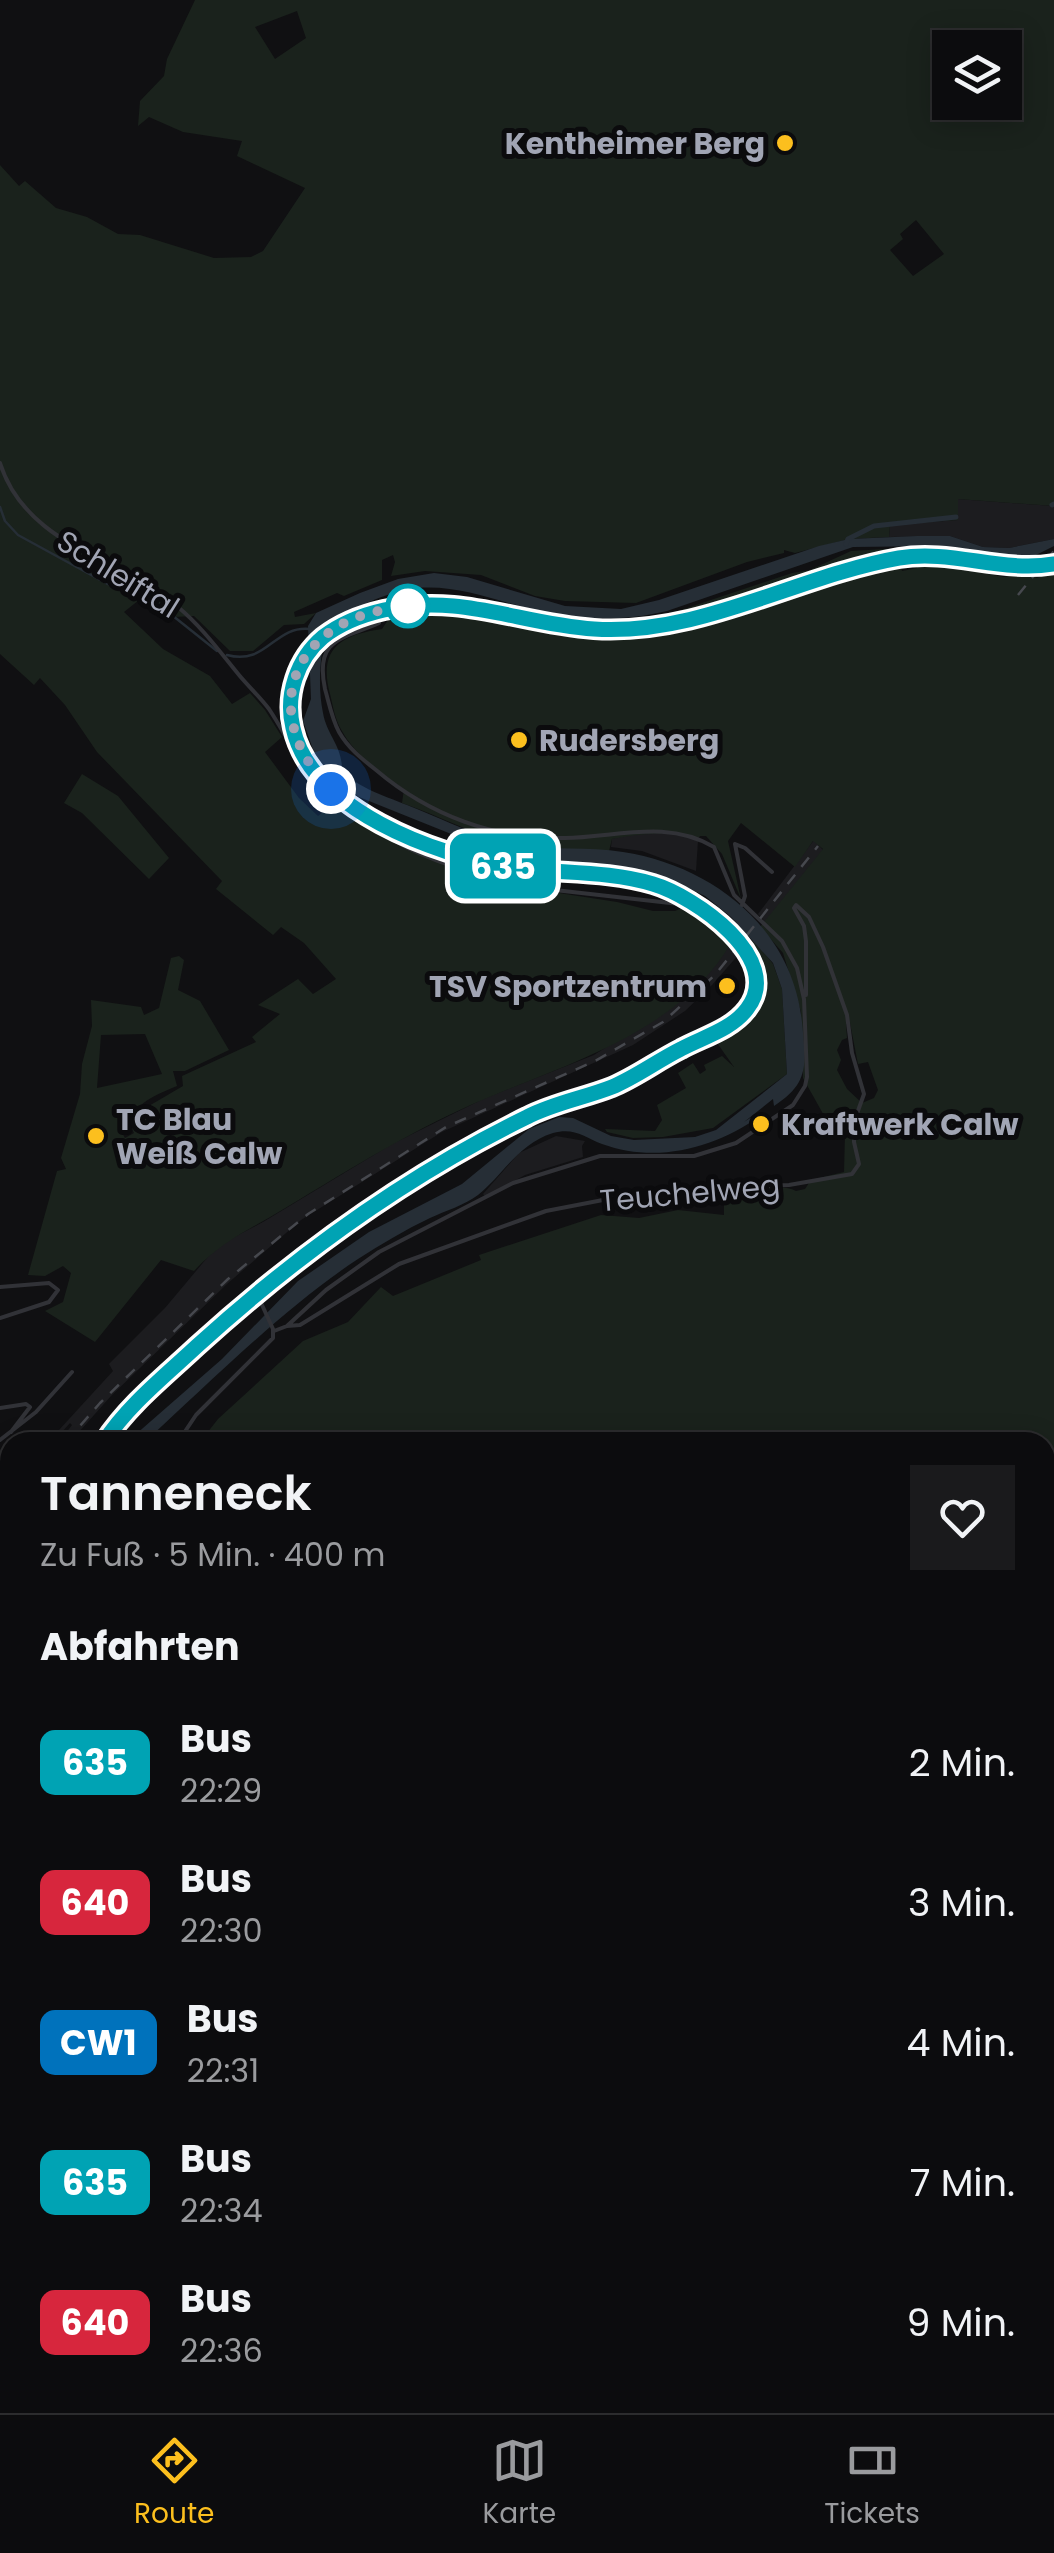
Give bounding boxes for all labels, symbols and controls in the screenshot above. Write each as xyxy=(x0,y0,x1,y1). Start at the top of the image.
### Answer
map controls xyxy=(932,30,1022,120)
button: layers xyxy=(932,30,1022,120)
place label: Kentheimer Berg xyxy=(505,122,765,165)
marker: Kentheimer Berg xyxy=(774,132,796,154)
street label: Schleiftal xyxy=(49,520,187,628)
unlabelled marker xyxy=(387,585,429,627)
place label: Rudersberg xyxy=(539,719,719,762)
marker: Rudersberg xyxy=(508,729,530,751)
your location xyxy=(306,764,356,814)
line badge: 635 xyxy=(446,834,560,898)
text: 635 xyxy=(470,842,536,891)
place label: TSV Sportzentrum xyxy=(429,965,707,1008)
marker: TSV Sportzentrum xyxy=(716,975,738,997)
place label: TC Blau Weiß Calw xyxy=(116,1098,282,1175)
place label: Kraftwerk Calw xyxy=(781,1103,1018,1146)
marker: Kraftwerk Calw xyxy=(750,1113,772,1135)
marker: TC Blau Weiß Calw xyxy=(85,1125,107,1147)
street label: Teuchelweg xyxy=(598,1164,782,1222)
text: Tanneneck xyxy=(40,1460,312,1527)
button: heart xyxy=(910,1465,1015,1570)
text: Zu Fuß · 5 Min. · 400 m xyxy=(40,1532,386,1577)
text: Abfahrten xyxy=(40,1620,240,1673)
text: Bus xyxy=(180,1712,252,1765)
text: 2 Min. xyxy=(909,1736,1015,1789)
text: 635 xyxy=(62,1738,128,1787)
text: 22:29 xyxy=(180,1768,262,1813)
text: Bus xyxy=(180,1852,252,1905)
text: 3 Min. xyxy=(908,1876,1015,1929)
text: 640 xyxy=(61,1878,129,1927)
text: 22:30 xyxy=(180,1908,263,1953)
text: Bus xyxy=(187,1992,259,2045)
text: 4 Min. xyxy=(907,2016,1015,2069)
text: CW1 xyxy=(60,2018,137,2067)
text: 22:31 xyxy=(187,2048,259,2093)
text: Bus xyxy=(180,2132,252,2185)
text: 7 Min. xyxy=(910,2156,1015,2209)
text: 635 xyxy=(62,2158,128,2207)
text: 22:34 xyxy=(180,2188,263,2233)
text: Bus xyxy=(180,2272,252,2325)
text: 9 Min. xyxy=(907,2296,1015,2349)
text: 640 xyxy=(61,2298,129,2347)
text: 22:36 xyxy=(180,2328,263,2373)
tab: Route xyxy=(134,2433,214,2535)
tab: Karte xyxy=(483,2433,556,2535)
tab: Tickets xyxy=(824,2433,920,2535)

